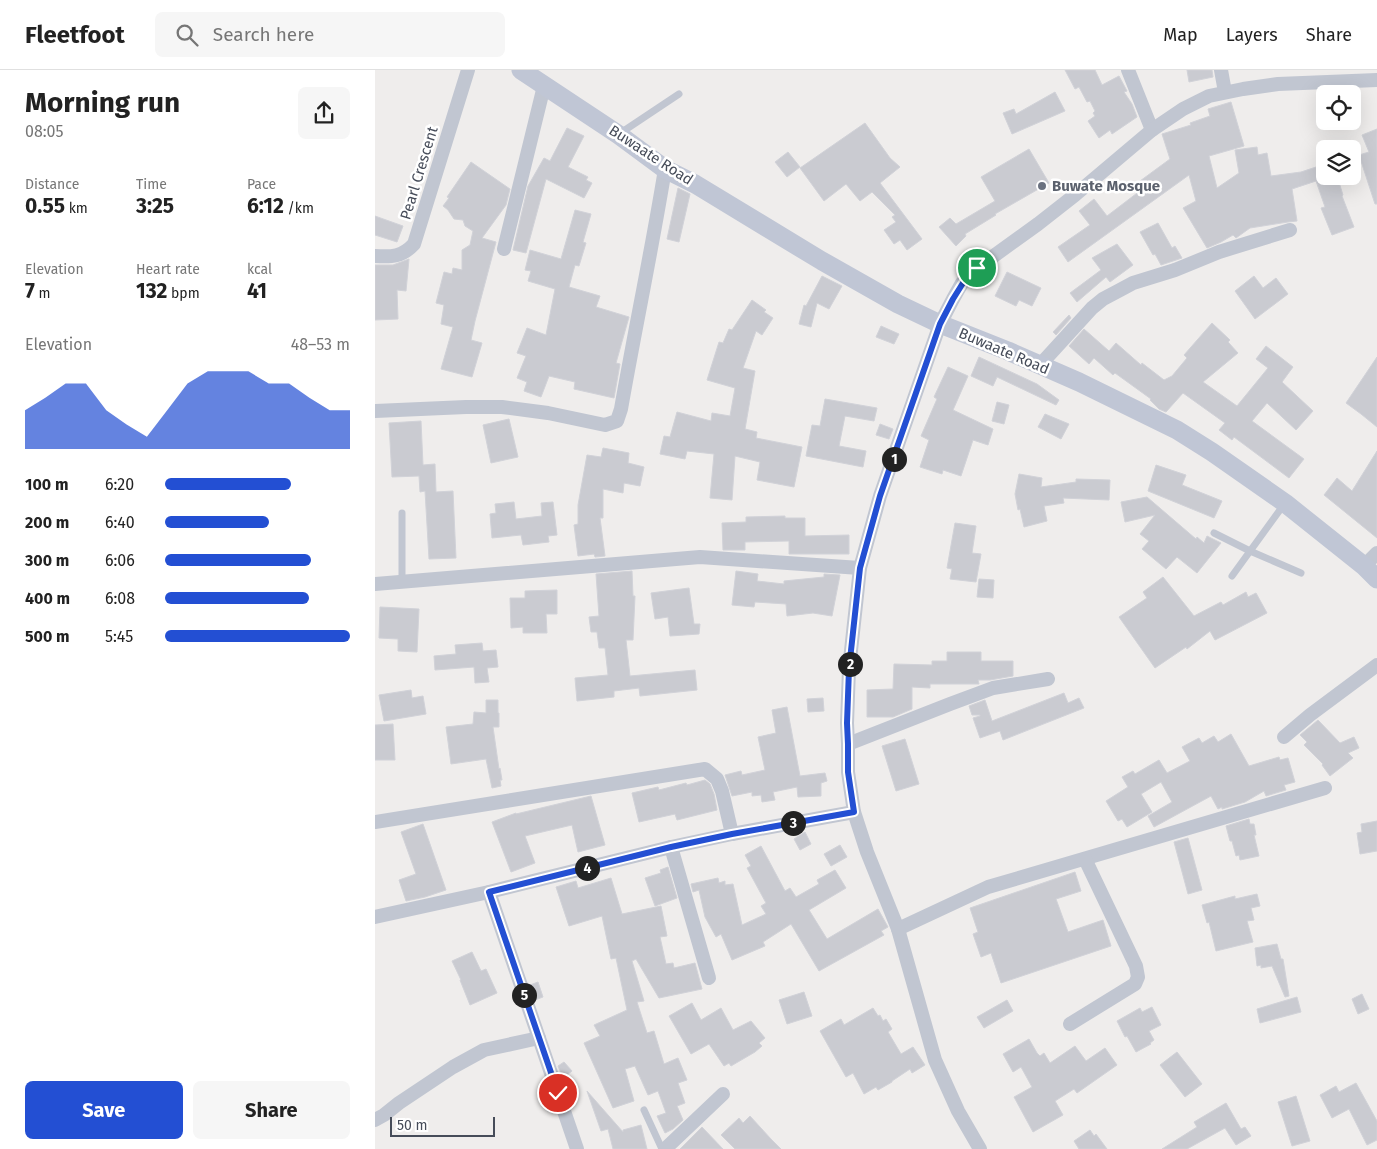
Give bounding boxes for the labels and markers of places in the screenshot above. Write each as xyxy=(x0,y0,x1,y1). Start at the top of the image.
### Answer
place label: Buwate Mosque xyxy=(1052,177,1160,195)
marker: Buwate Mosque xyxy=(1036,180,1048,192)
pin xyxy=(956,247,998,289)
pin: 1 xyxy=(881,446,907,472)
pin: 2 xyxy=(837,652,863,676)
pin: 3 xyxy=(781,810,805,836)
pin: 4 xyxy=(575,856,599,880)
pin: 5 xyxy=(511,982,537,1008)
pin xyxy=(537,1072,579,1114)

